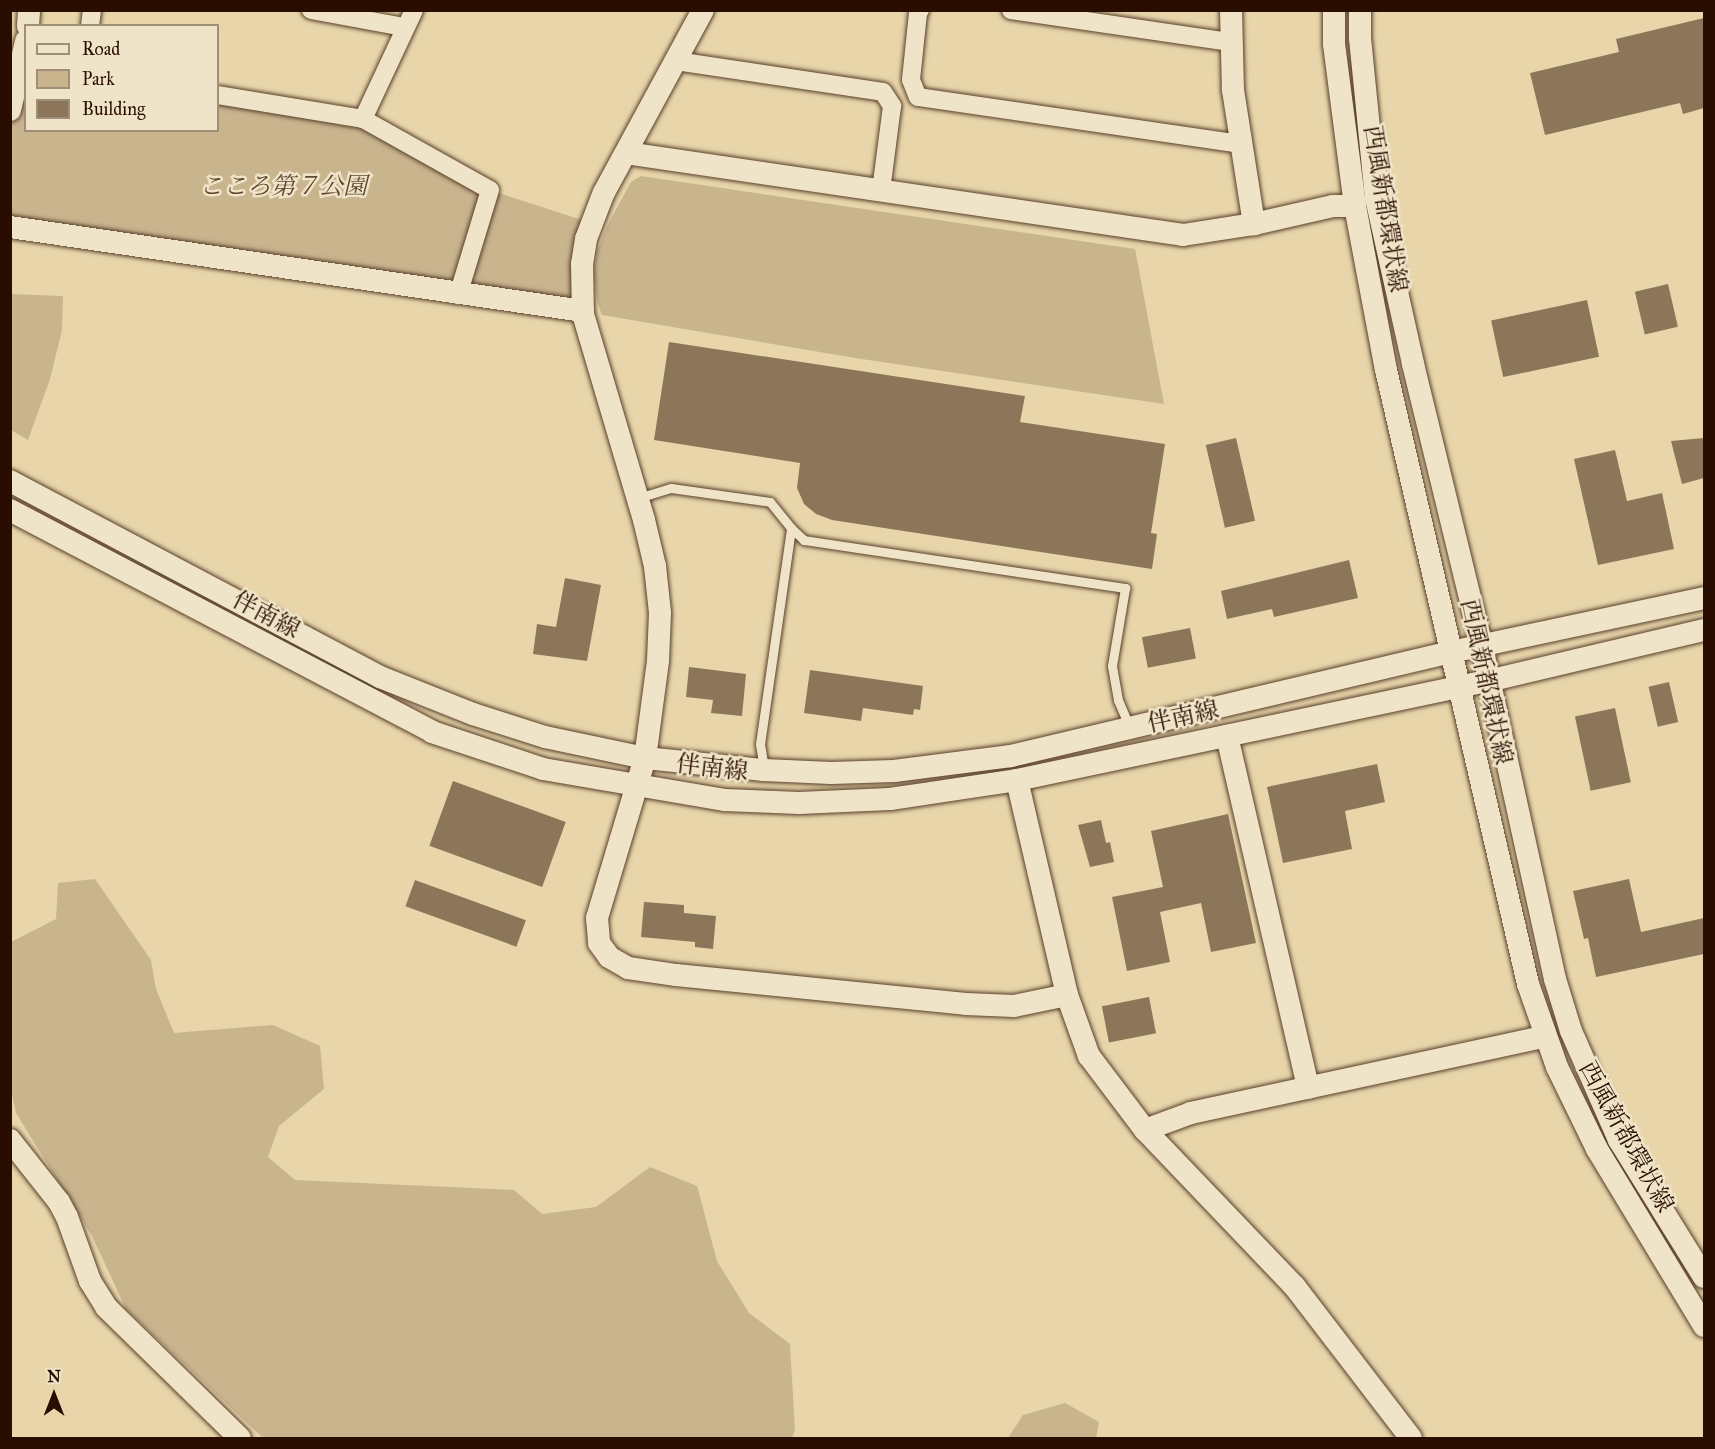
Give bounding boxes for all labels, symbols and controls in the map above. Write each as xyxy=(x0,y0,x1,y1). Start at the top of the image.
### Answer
legend xyxy=(24,24,219,132)
text: Road xyxy=(82,38,120,60)
text: Park xyxy=(82,68,115,90)
text: Building xyxy=(82,98,145,120)
street label: 西風新都環状線 xyxy=(1358,124,1412,294)
park label: こころ第７公園 xyxy=(199,173,367,201)
street label: 伴南線 xyxy=(227,585,305,645)
street label: 西風新都環状線 xyxy=(1454,597,1518,767)
street label: 伴南線 xyxy=(1145,695,1221,739)
street label: 伴南線 xyxy=(675,749,749,787)
street label: 西風新都環状線 xyxy=(1573,1057,1679,1217)
north arrow xyxy=(24,1365,84,1425)
text: N xyxy=(47,1367,61,1386)

